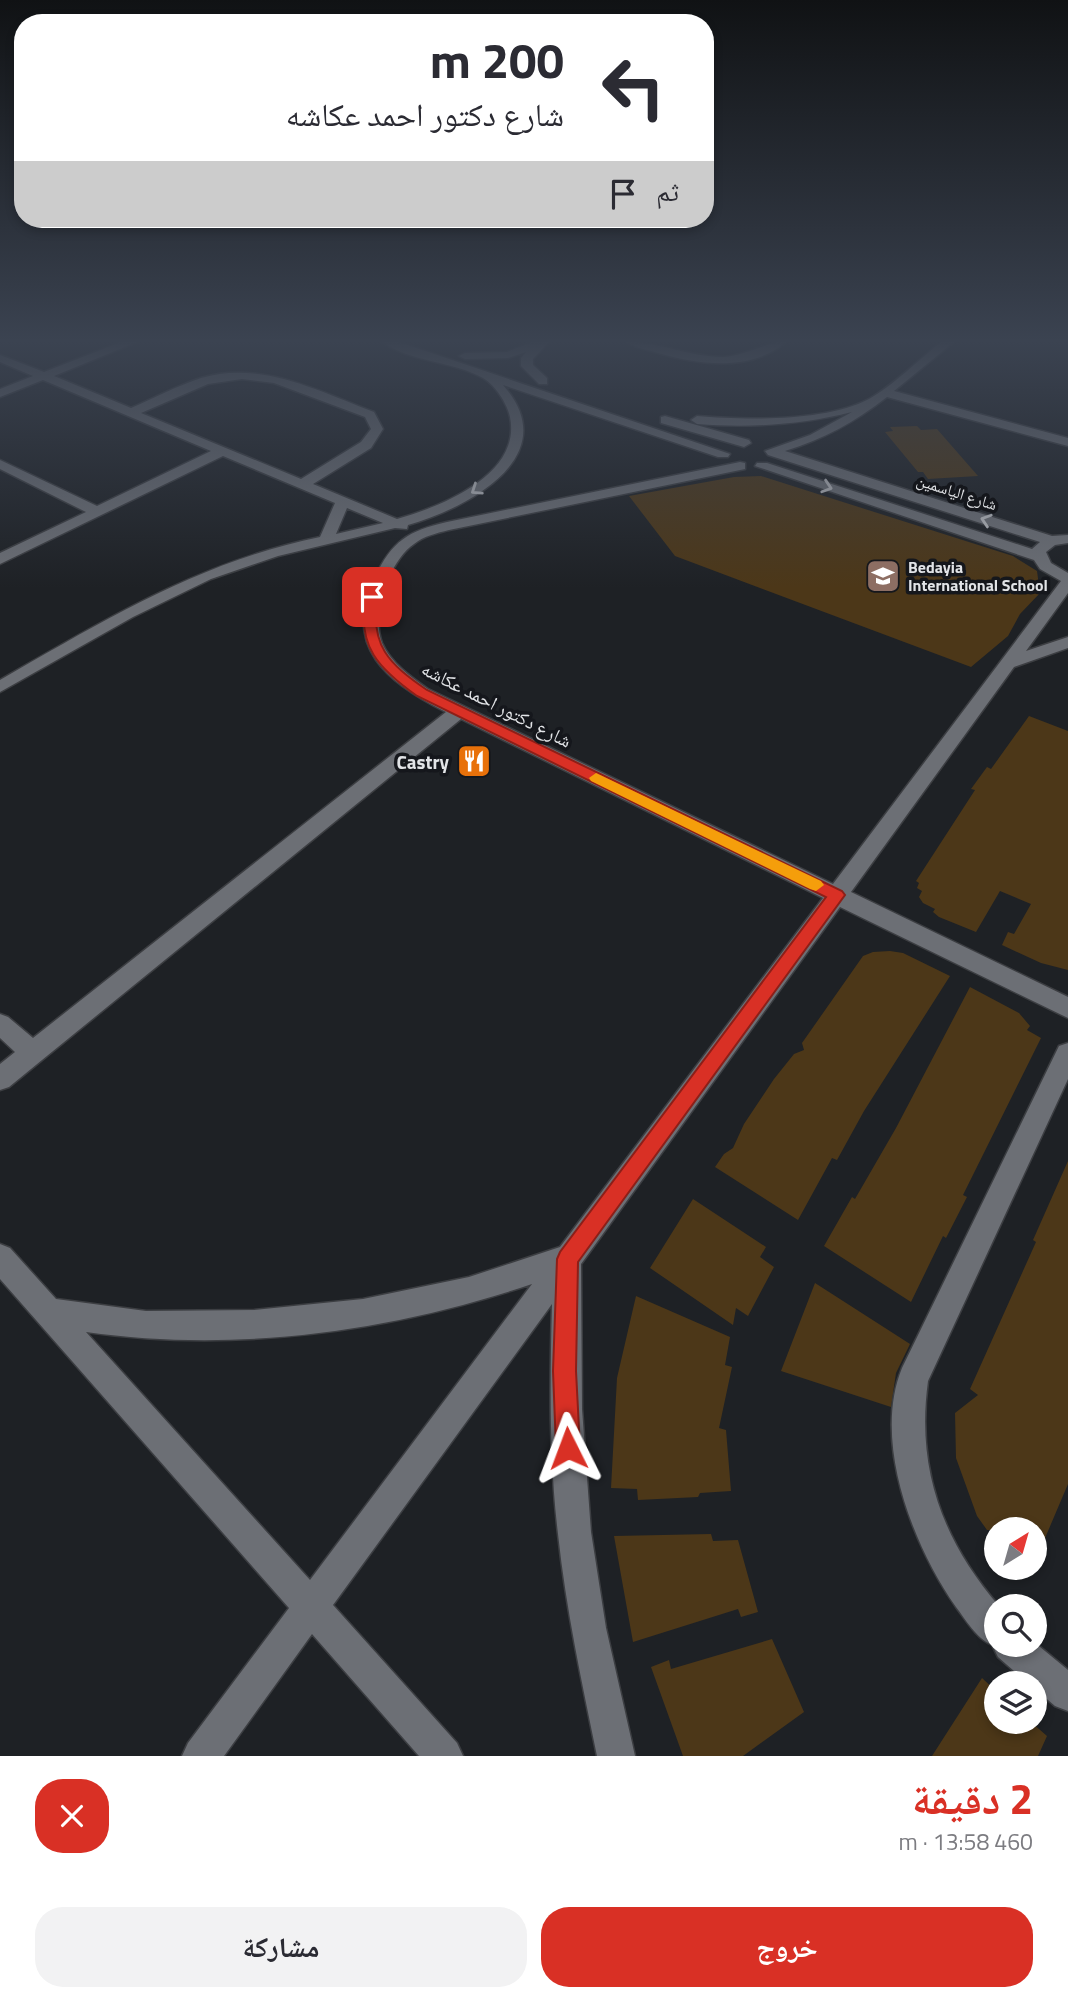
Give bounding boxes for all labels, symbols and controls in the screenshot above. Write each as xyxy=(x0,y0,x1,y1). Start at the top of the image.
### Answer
text: 200 m xyxy=(430,22,564,97)
icon: left xyxy=(588,42,679,133)
text: شارع دكتور احمد عكاشه xyxy=(286,90,564,138)
text: ثم xyxy=(656,172,679,211)
icon: arrive xyxy=(604,175,642,213)
street label: شارع الياسمين xyxy=(914,468,1000,516)
one-way arrow xyxy=(821,479,833,494)
one-way arrow xyxy=(470,482,483,495)
one-way arrow xyxy=(980,514,992,528)
place label: Bedayia International School xyxy=(908,555,1048,597)
school or university icon: Bedayia International School xyxy=(864,557,902,595)
pin xyxy=(342,567,402,627)
icon: arrive xyxy=(353,578,391,616)
street label: شارع دكتور احمد عكاشه xyxy=(417,654,577,754)
restaurant icon: Castry xyxy=(455,742,493,780)
place label: Castry xyxy=(397,747,449,776)
position arrow xyxy=(531,1411,605,1485)
north arrow xyxy=(984,1517,1046,1580)
map controls xyxy=(984,1517,1047,1734)
button: search xyxy=(984,1594,1047,1657)
button: layers xyxy=(984,1671,1047,1734)
text: 2 دقيقة xyxy=(912,1766,1033,1830)
button: close xyxy=(35,1779,109,1853)
text: 460 m · 13:58 xyxy=(898,1824,1033,1859)
button: مشاركة xyxy=(35,1907,527,1987)
button: خروج xyxy=(541,1907,1033,1987)

